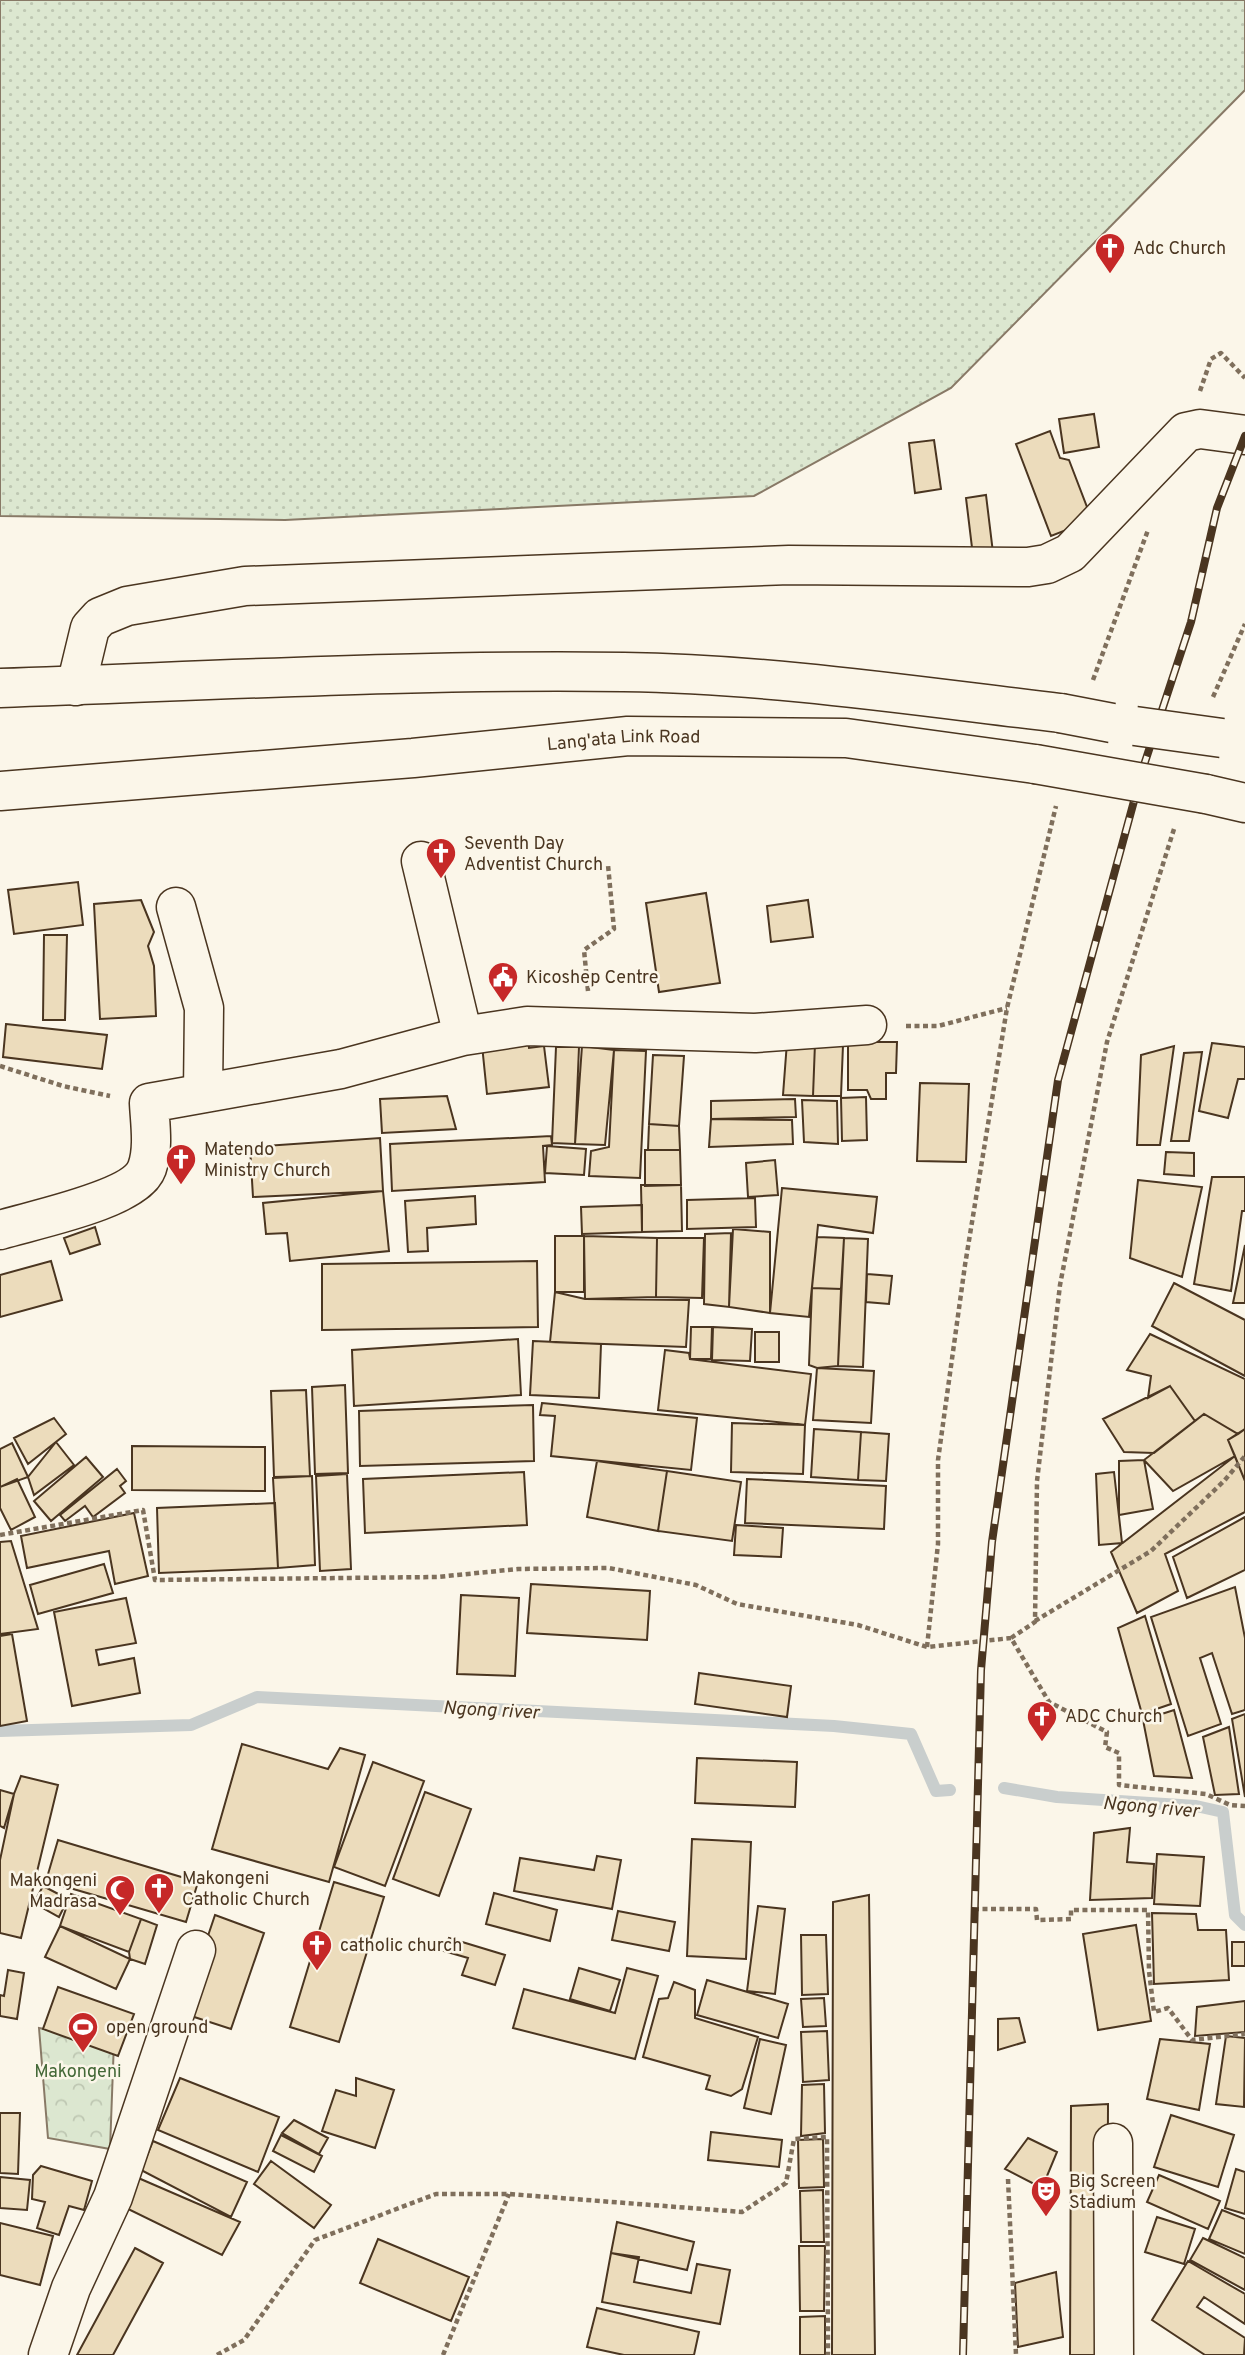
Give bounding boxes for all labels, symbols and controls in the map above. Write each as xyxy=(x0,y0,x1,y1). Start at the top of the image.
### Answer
church icon: Adc Church xyxy=(1093,231,1127,275)
place label: Adc Church xyxy=(1133,238,1226,261)
street label: Lang'ata Link Road xyxy=(546,726,701,757)
place label: Seventh Day Adventist Church xyxy=(464,833,603,877)
church icon: Seventh Day Adventist Church xyxy=(424,836,458,880)
public building icon: Kicoshep Centre xyxy=(486,960,520,1004)
place label: Kicoshep Centre xyxy=(526,967,658,990)
place label: Matendo Ministry Church xyxy=(204,1139,331,1183)
church icon: Matendo Ministry Church xyxy=(164,1142,198,1186)
water label: Ngong river xyxy=(442,1696,541,1726)
church icon: ADC Church xyxy=(1025,1699,1059,1743)
place label: ADC Church xyxy=(1065,1706,1163,1729)
water label: Ngong river xyxy=(1102,1792,1202,1824)
place label: Makongeni Catholic Church xyxy=(182,1868,310,1912)
place label: Makongeni Madrasa xyxy=(10,1870,97,1914)
church icon: Makongeni Catholic Church xyxy=(142,1871,176,1915)
mosque icon: Makongeni Madrasa xyxy=(103,1873,137,1917)
church icon: catholic church xyxy=(300,1928,334,1972)
place label: catholic church xyxy=(340,1935,463,1958)
sports icon: open ground xyxy=(66,2010,100,2054)
place label: open ground xyxy=(106,2017,208,2040)
park label: Makongeni xyxy=(34,2061,122,2084)
place label: Big Screen Stadium xyxy=(1069,2171,1156,2215)
theatre icon: Big Screen Stadium xyxy=(1029,2174,1063,2218)

